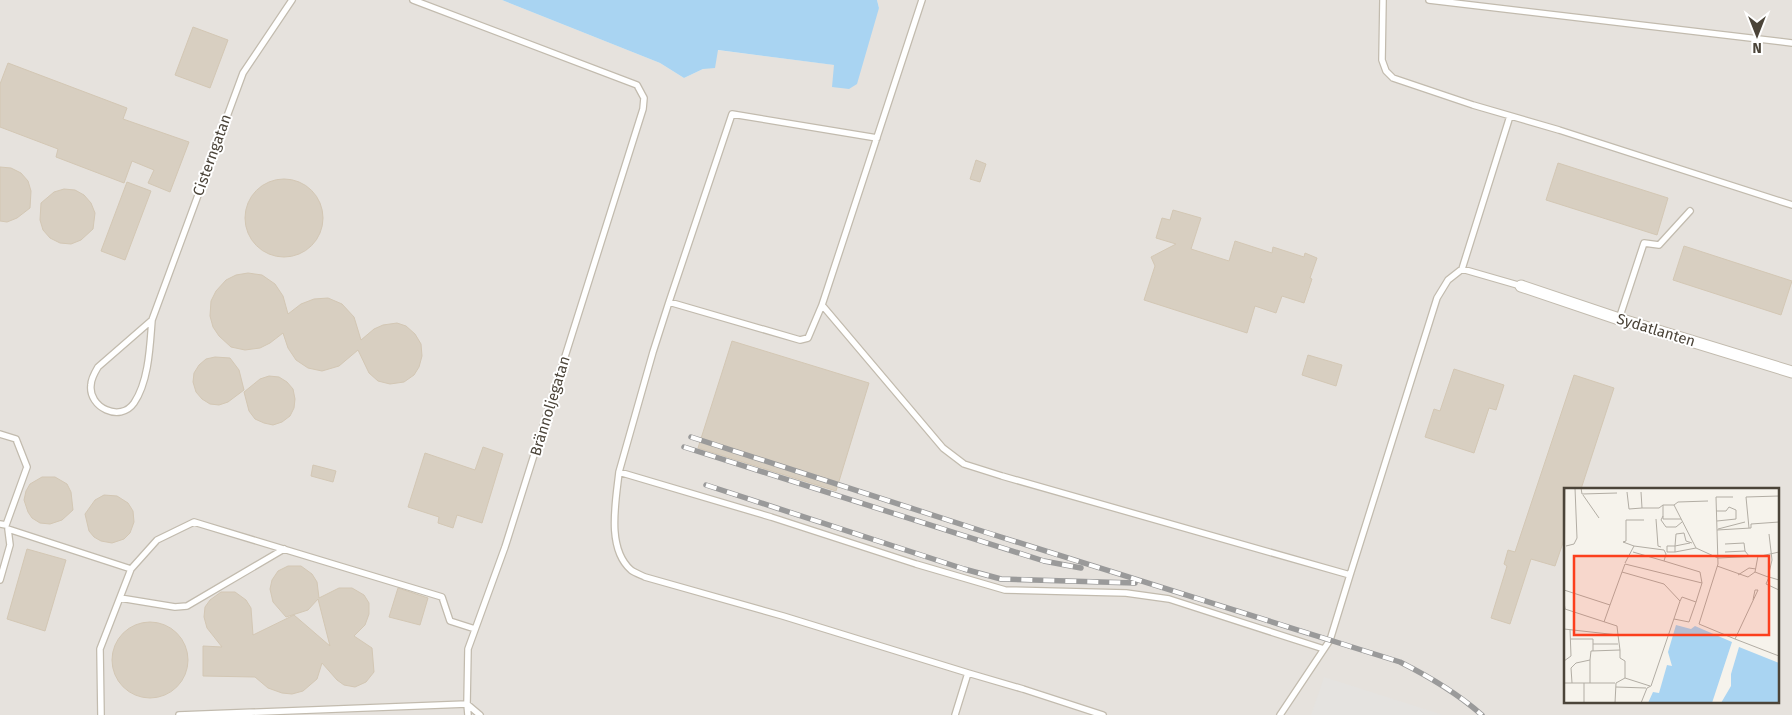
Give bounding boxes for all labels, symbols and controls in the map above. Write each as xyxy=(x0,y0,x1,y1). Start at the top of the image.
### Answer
north arrow xyxy=(1732,10,1782,60)
text: N xyxy=(1752,39,1762,56)
street label: Cisterngatan xyxy=(189,112,235,198)
street label: Sydatlanten xyxy=(1615,310,1697,350)
street label: Brännoljegatan xyxy=(526,354,574,458)
inset map xyxy=(1564,488,1780,702)

